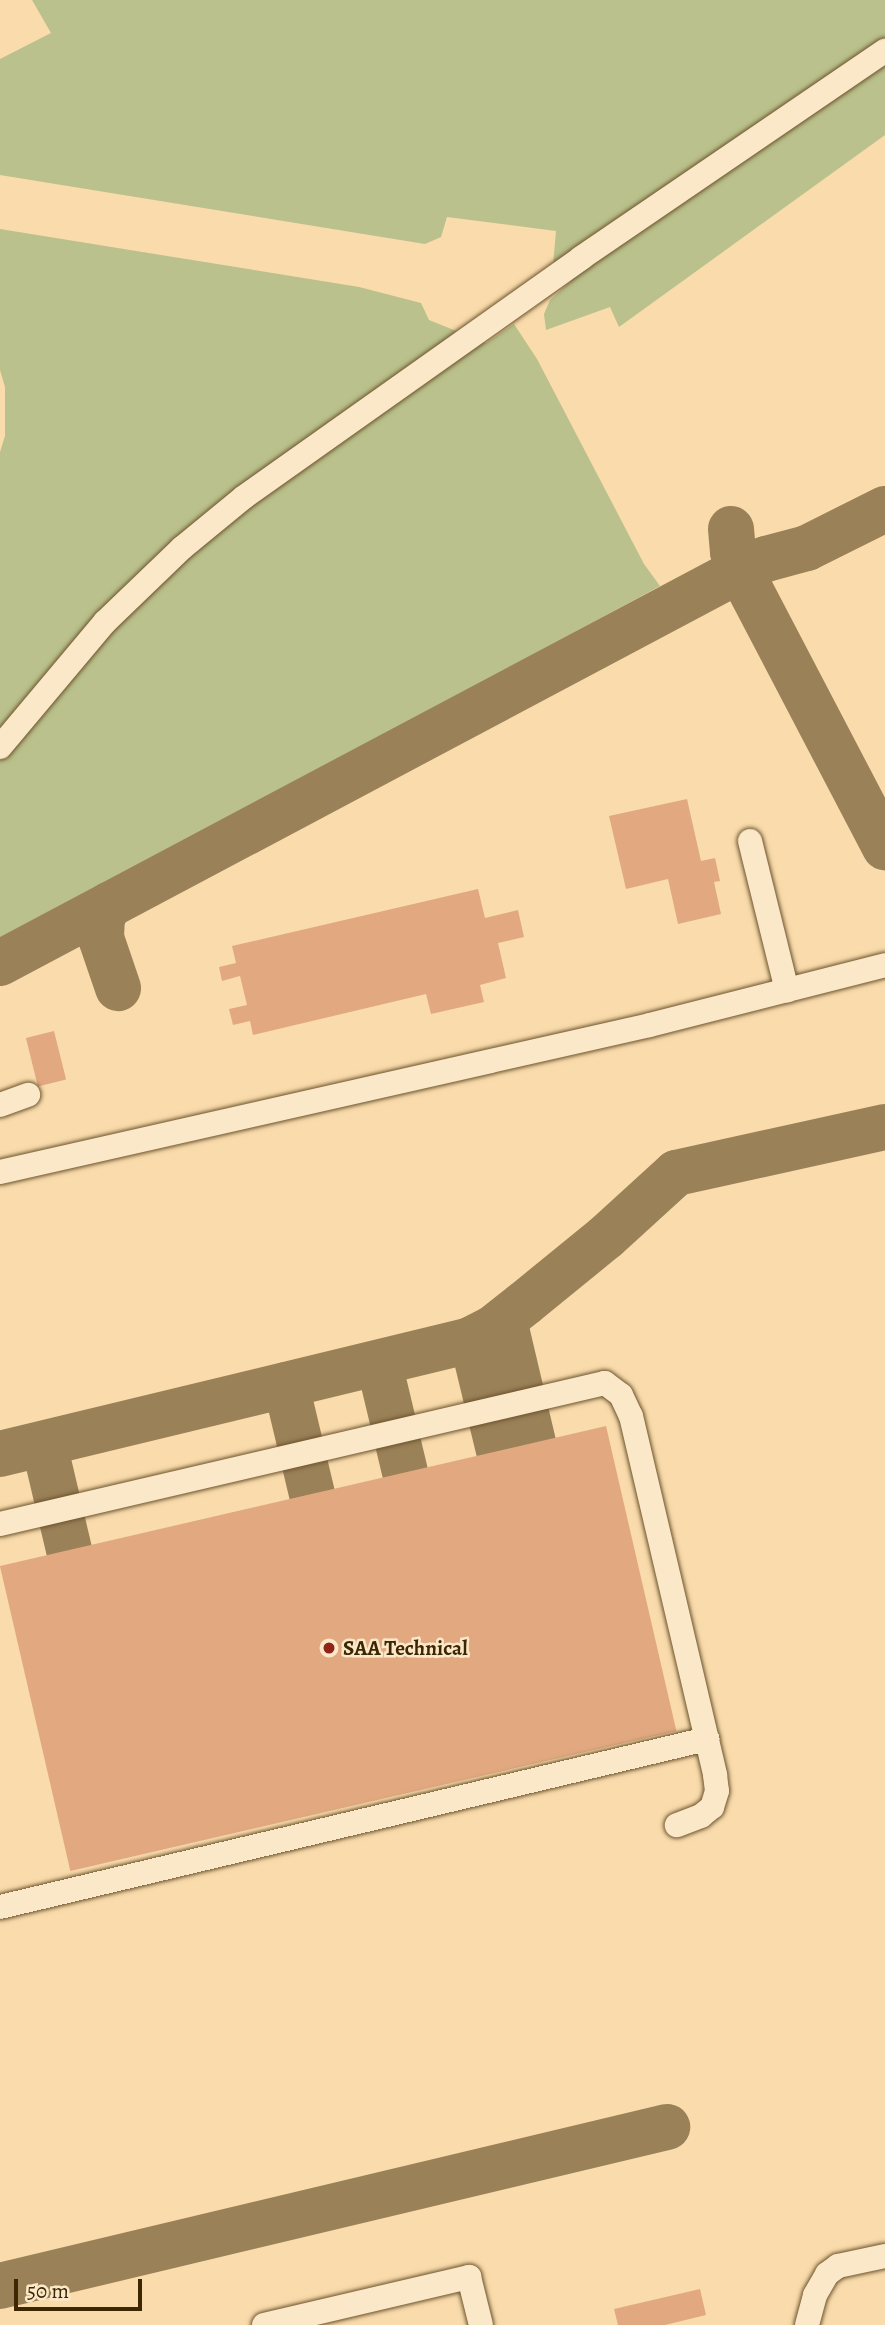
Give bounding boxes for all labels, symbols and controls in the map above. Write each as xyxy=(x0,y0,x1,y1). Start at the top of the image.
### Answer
place label: SAA Technical xyxy=(343,1635,468,1661)
marker: SAA Technical xyxy=(321,1640,337,1656)
scale bar xyxy=(18,2266,145,2310)
text: 50 m xyxy=(27,2277,69,2305)

